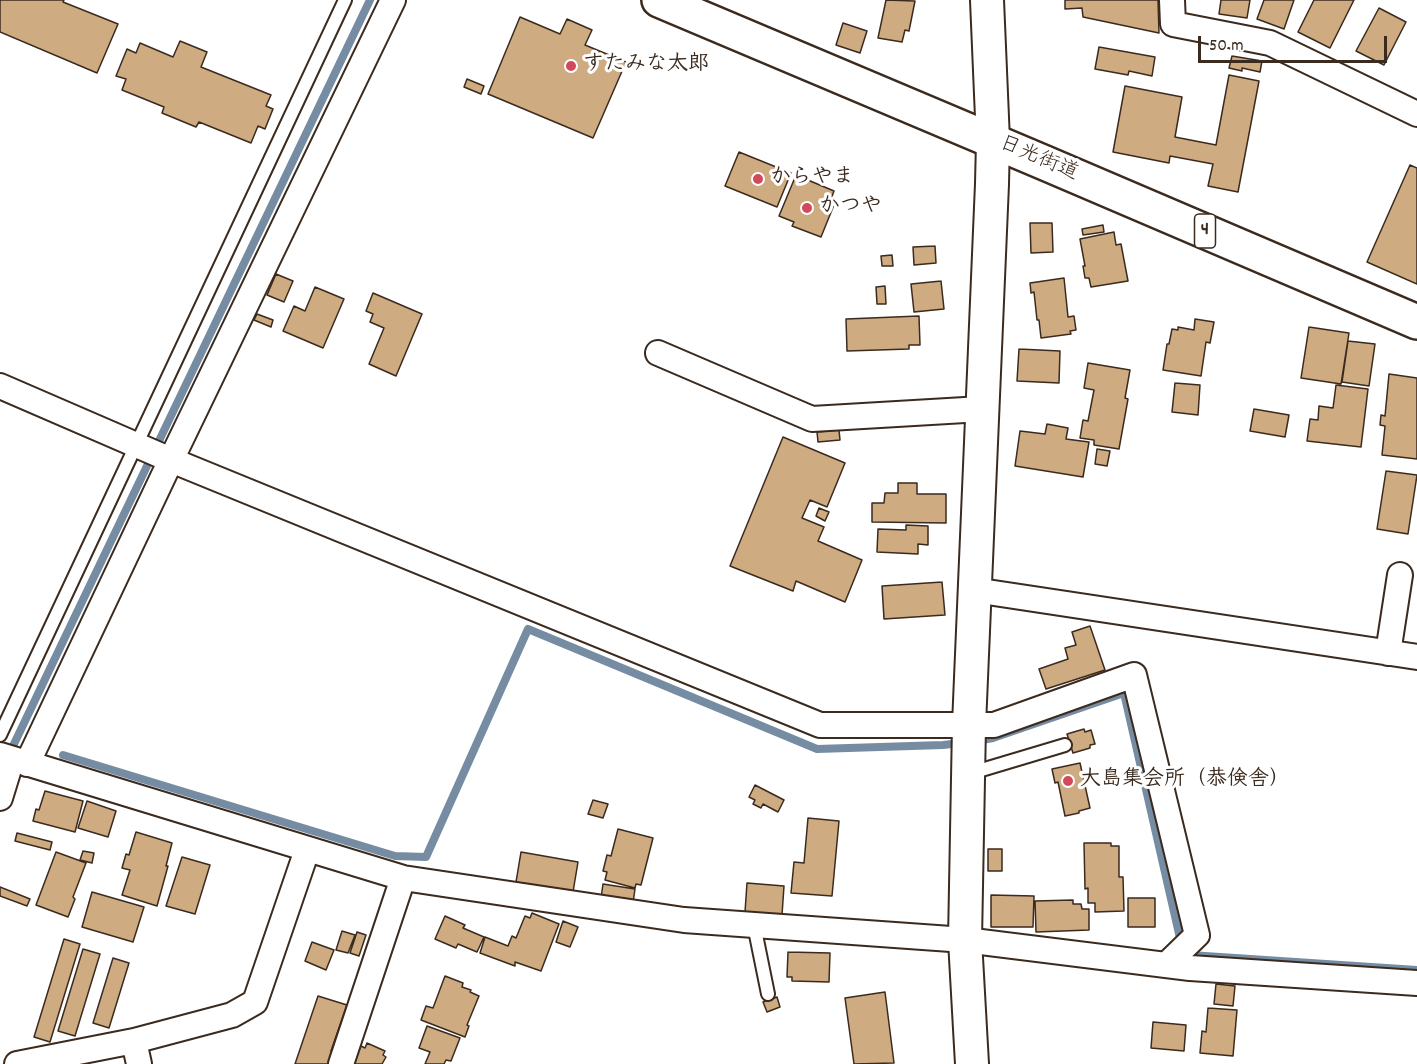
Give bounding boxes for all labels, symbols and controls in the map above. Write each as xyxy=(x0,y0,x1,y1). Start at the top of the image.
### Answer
scale bar xyxy=(1201,24,1390,62)
text: 50 m xyxy=(1209,34,1244,59)
place label: すたみな太郎 xyxy=(583,53,709,79)
marker: すたみな太郎 xyxy=(564,59,578,73)
street label: 日光街道 xyxy=(994,132,1082,188)
place label: からやま xyxy=(770,166,854,192)
marker: からやま xyxy=(751,172,765,186)
place label: かつや xyxy=(819,195,882,221)
marker: かつや xyxy=(800,201,814,215)
road number: 4 xyxy=(1194,214,1216,248)
place label: 大島集会所（恭倹舎） xyxy=(1080,768,1290,794)
marker: 大島集会所（恭倹舎） xyxy=(1061,774,1075,788)

